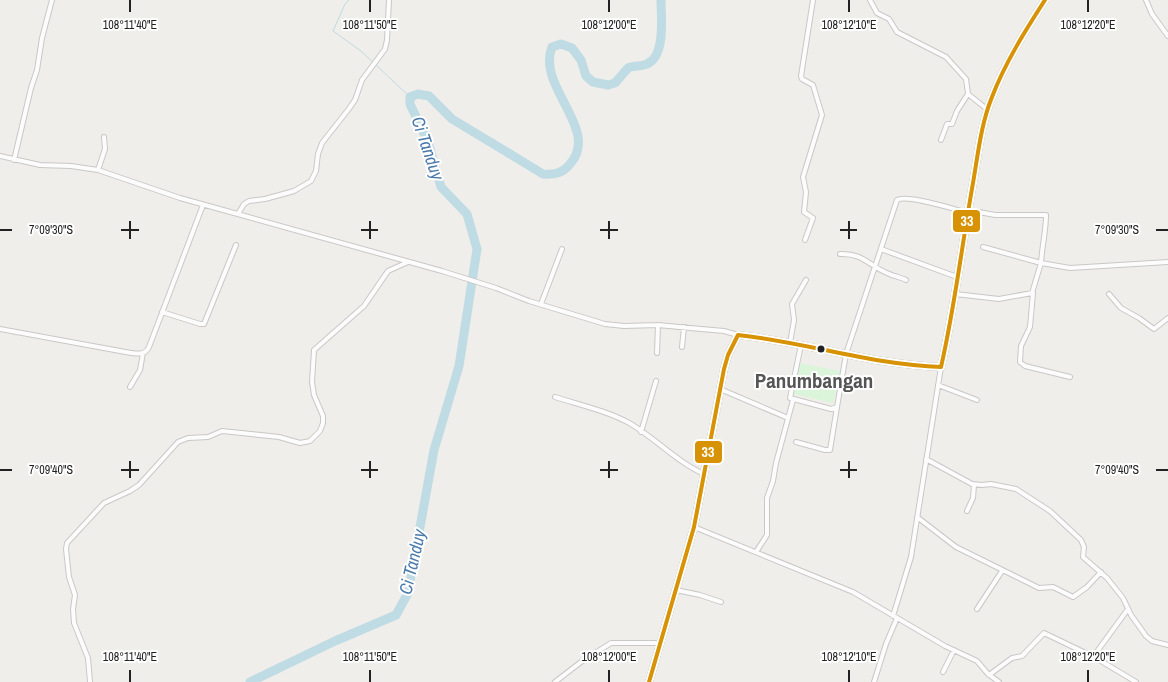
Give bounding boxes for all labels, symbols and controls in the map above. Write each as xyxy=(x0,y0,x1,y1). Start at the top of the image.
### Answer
text: 108°11'40"E xyxy=(103,17,157,33)
text: 108°11'50"E xyxy=(343,17,397,33)
text: 108°12'00"E xyxy=(581,17,637,33)
text: 108°12'10"E xyxy=(821,17,877,33)
text: 108°12'20"E xyxy=(1060,17,1116,33)
water label: Ci Tanduy xyxy=(405,113,451,185)
line badge: 33 xyxy=(952,209,981,233)
text: 33 xyxy=(961,212,973,230)
text: 7°09'30"S xyxy=(29,222,73,238)
text: 7°09'30"S xyxy=(1095,222,1139,238)
unlabelled marker xyxy=(816,344,826,354)
district label: Panumbangan xyxy=(755,366,873,395)
line badge: 33 xyxy=(694,440,723,464)
text: 33 xyxy=(702,443,714,461)
text: 7°09'40"S xyxy=(29,462,73,478)
text: 7°09'40"S xyxy=(1095,462,1139,478)
water label: Ci Tanduy xyxy=(392,526,432,597)
text: 108°11'40"E xyxy=(103,649,157,665)
text: 108°11'50"E xyxy=(343,649,397,665)
text: 108°12'00"E xyxy=(581,649,637,665)
text: 108°12'10"E xyxy=(821,649,877,665)
text: 108°12'20"E xyxy=(1060,649,1116,665)

